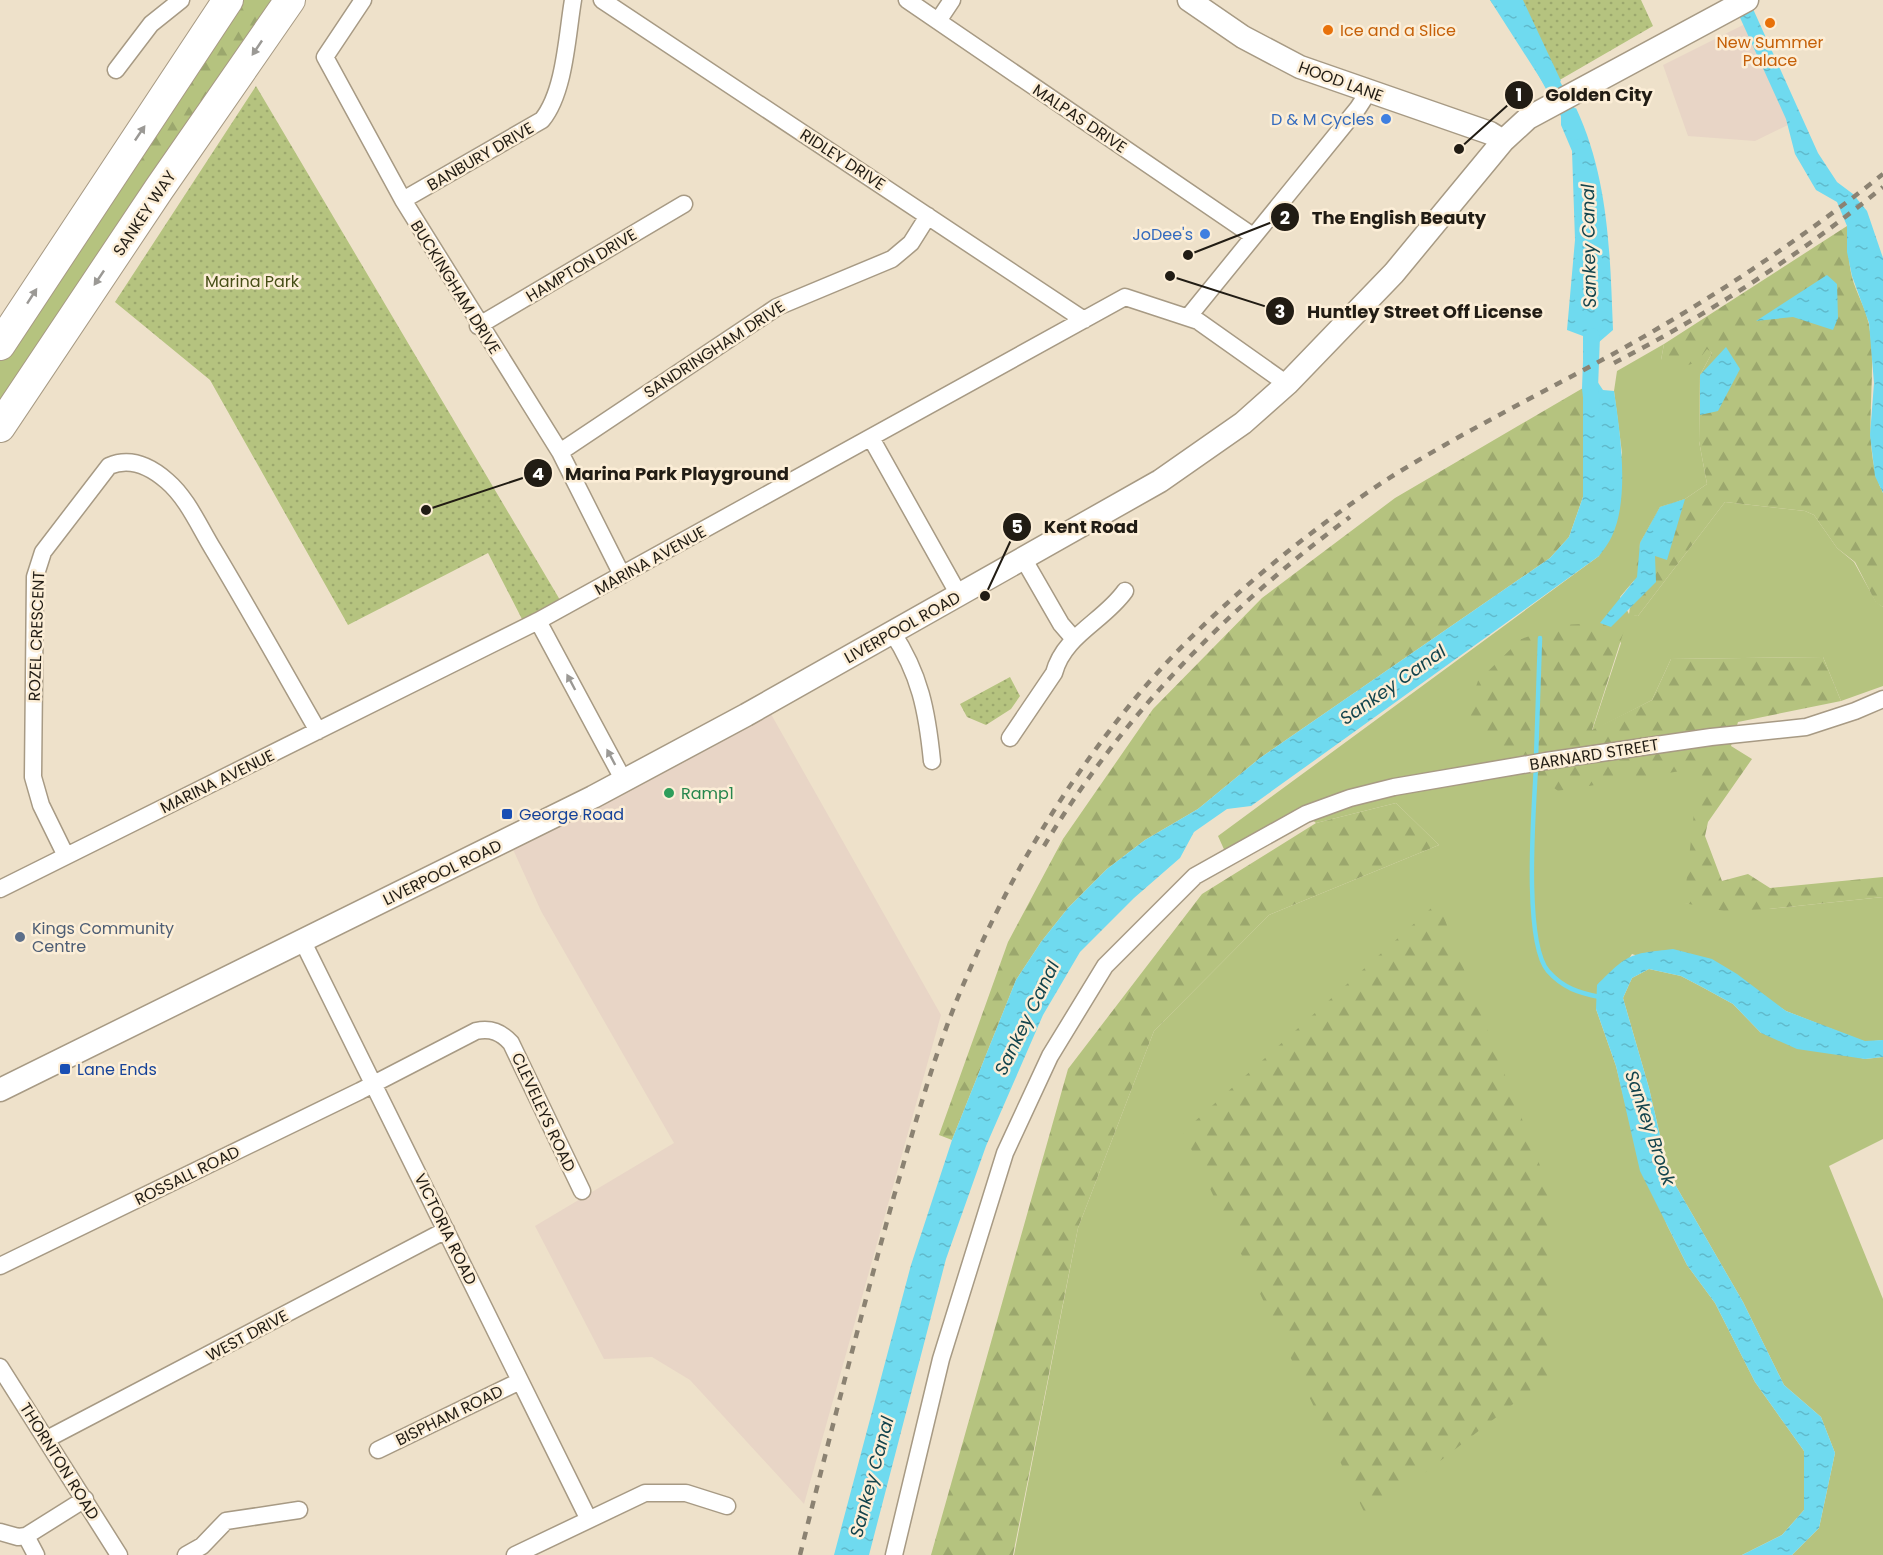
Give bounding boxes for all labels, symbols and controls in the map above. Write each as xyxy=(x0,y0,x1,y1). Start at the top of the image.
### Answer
marker: New Summer Palace xyxy=(1763,16,1777,30)
place label: Ice and a Slice xyxy=(1340,19,1456,42)
marker: Ice and a Slice xyxy=(1321,23,1335,37)
place label: New Summer Palace xyxy=(1716,31,1824,72)
one-way arrow xyxy=(251,40,263,56)
street label: HOOD LANE xyxy=(1295,55,1387,107)
callout: Golden City xyxy=(1504,77,1665,113)
street label: MALPAS DRIVE xyxy=(1028,78,1131,158)
text: 1 xyxy=(1516,82,1522,107)
text: Golden City xyxy=(1545,82,1653,107)
place label: D & M Cycles xyxy=(1271,108,1374,131)
marker: D & M Cycles xyxy=(1379,112,1393,126)
street label: BANBURY DRIVE xyxy=(423,117,538,196)
street label: RIDLEY DRIVE xyxy=(795,123,890,196)
one-way arrow xyxy=(134,126,146,142)
street label: SANKEY WAY xyxy=(107,165,182,261)
water label: Sankey Canal xyxy=(1575,183,1602,308)
callout: The English Beauty xyxy=(1270,199,1498,235)
text: 2 xyxy=(1280,205,1290,230)
text: The English Beauty xyxy=(1312,205,1487,230)
street label: BUCKINGHAM DRIVE xyxy=(405,216,506,359)
street label: HAMPTON DRIVE xyxy=(521,223,641,308)
place label: JoDee's xyxy=(1132,223,1193,246)
marker: JoDee's xyxy=(1198,227,1212,241)
one-way arrow xyxy=(93,270,105,286)
park label: Marina Park xyxy=(205,270,300,293)
one-way arrow xyxy=(26,288,37,304)
callout: Huntley Street Off License xyxy=(1265,293,1555,329)
street label: SANDRINGHAM DRIVE xyxy=(639,295,789,404)
text: 3 xyxy=(1275,299,1285,324)
text: Huntley Street Off License xyxy=(1307,299,1543,324)
callout: Marina Park Playground xyxy=(523,455,801,491)
text: 4 xyxy=(532,461,544,486)
text: Marina Park Playground xyxy=(565,461,789,486)
callout: Kent Road xyxy=(1002,509,1150,545)
text: 5 xyxy=(1011,514,1023,539)
text: Kent Road xyxy=(1044,514,1138,539)
street label: MARINA AVENUE xyxy=(590,520,710,601)
street label: ROZEL CRESCENT xyxy=(23,570,50,702)
street label: LIVERPOOL ROAD xyxy=(840,586,964,669)
water label: Sankey Canal xyxy=(1335,638,1451,730)
one-way arrow xyxy=(566,674,576,691)
street label: BARNARD STREET xyxy=(1528,733,1661,776)
street label: MARINA AVENUE xyxy=(156,744,278,819)
one-way arrow xyxy=(606,748,616,765)
place label: Ramp1 xyxy=(681,782,734,805)
marker: Ramp1 xyxy=(662,786,676,800)
place label: George Road xyxy=(519,803,624,826)
marker: George Road xyxy=(500,807,514,821)
street label: LIVERPOOL ROAD xyxy=(379,834,506,911)
place label: Kings Community Centre xyxy=(32,917,174,958)
marker: Kings Community Centre xyxy=(13,930,27,944)
water label: Sankey Canal xyxy=(988,956,1065,1079)
street label: CLEVELEYS ROAD xyxy=(506,1049,581,1176)
place label: Lane Ends xyxy=(77,1058,157,1081)
marker: Lane Ends xyxy=(58,1062,72,1076)
water label: Sankey Brook xyxy=(1619,1067,1682,1189)
street label: ROSSALL ROAD xyxy=(131,1140,244,1211)
street label: VICTORIA ROAD xyxy=(409,1170,483,1289)
street label: WEST DRIVE xyxy=(202,1304,292,1367)
street label: BISPHAM ROAD xyxy=(392,1380,507,1451)
street label: THORNTON ROAD xyxy=(14,1398,105,1524)
water label: Sankey Canal xyxy=(843,1413,900,1540)

